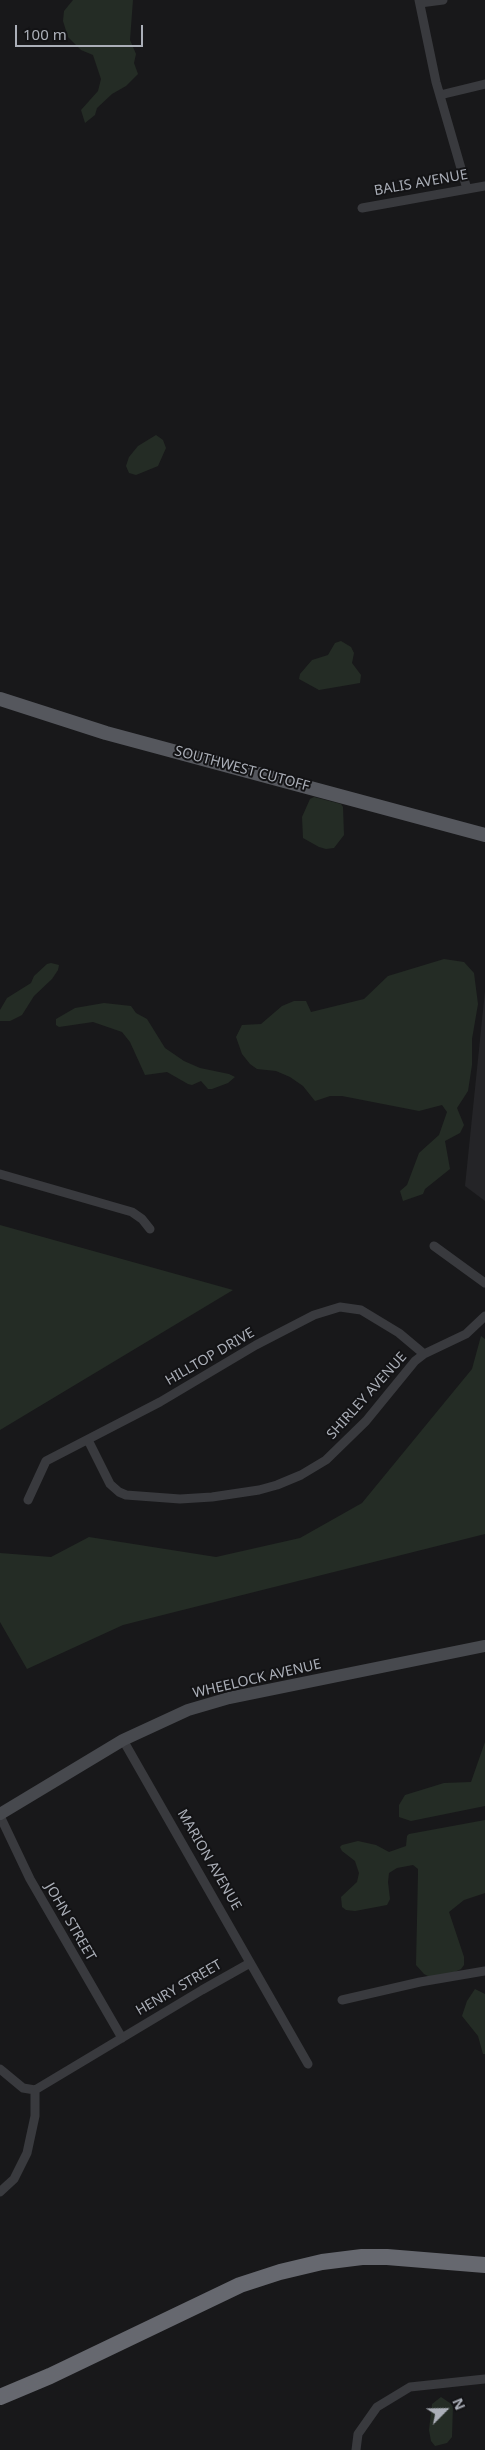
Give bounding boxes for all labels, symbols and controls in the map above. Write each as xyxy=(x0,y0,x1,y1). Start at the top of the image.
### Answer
scale bar xyxy=(18,15,145,47)
text: 100 m xyxy=(23,24,67,44)
street label: BALIS AVENUE xyxy=(373,167,469,199)
street label: SOUTHWEST CUTOFF xyxy=(173,743,311,795)
street label: HILLTOP DRIVE xyxy=(163,1325,257,1389)
street label: SHIRLEY AVENUE xyxy=(323,1349,411,1443)
street label: WHEELOCK AVENUE xyxy=(191,1656,323,1702)
street label: MARION AVENUE xyxy=(173,1807,245,1913)
street label: JOHN STREET xyxy=(41,1880,99,1964)
street label: HENRY STREET xyxy=(133,1957,225,2019)
north arrow xyxy=(420,2385,470,2435)
text: N xyxy=(448,2395,470,2413)

